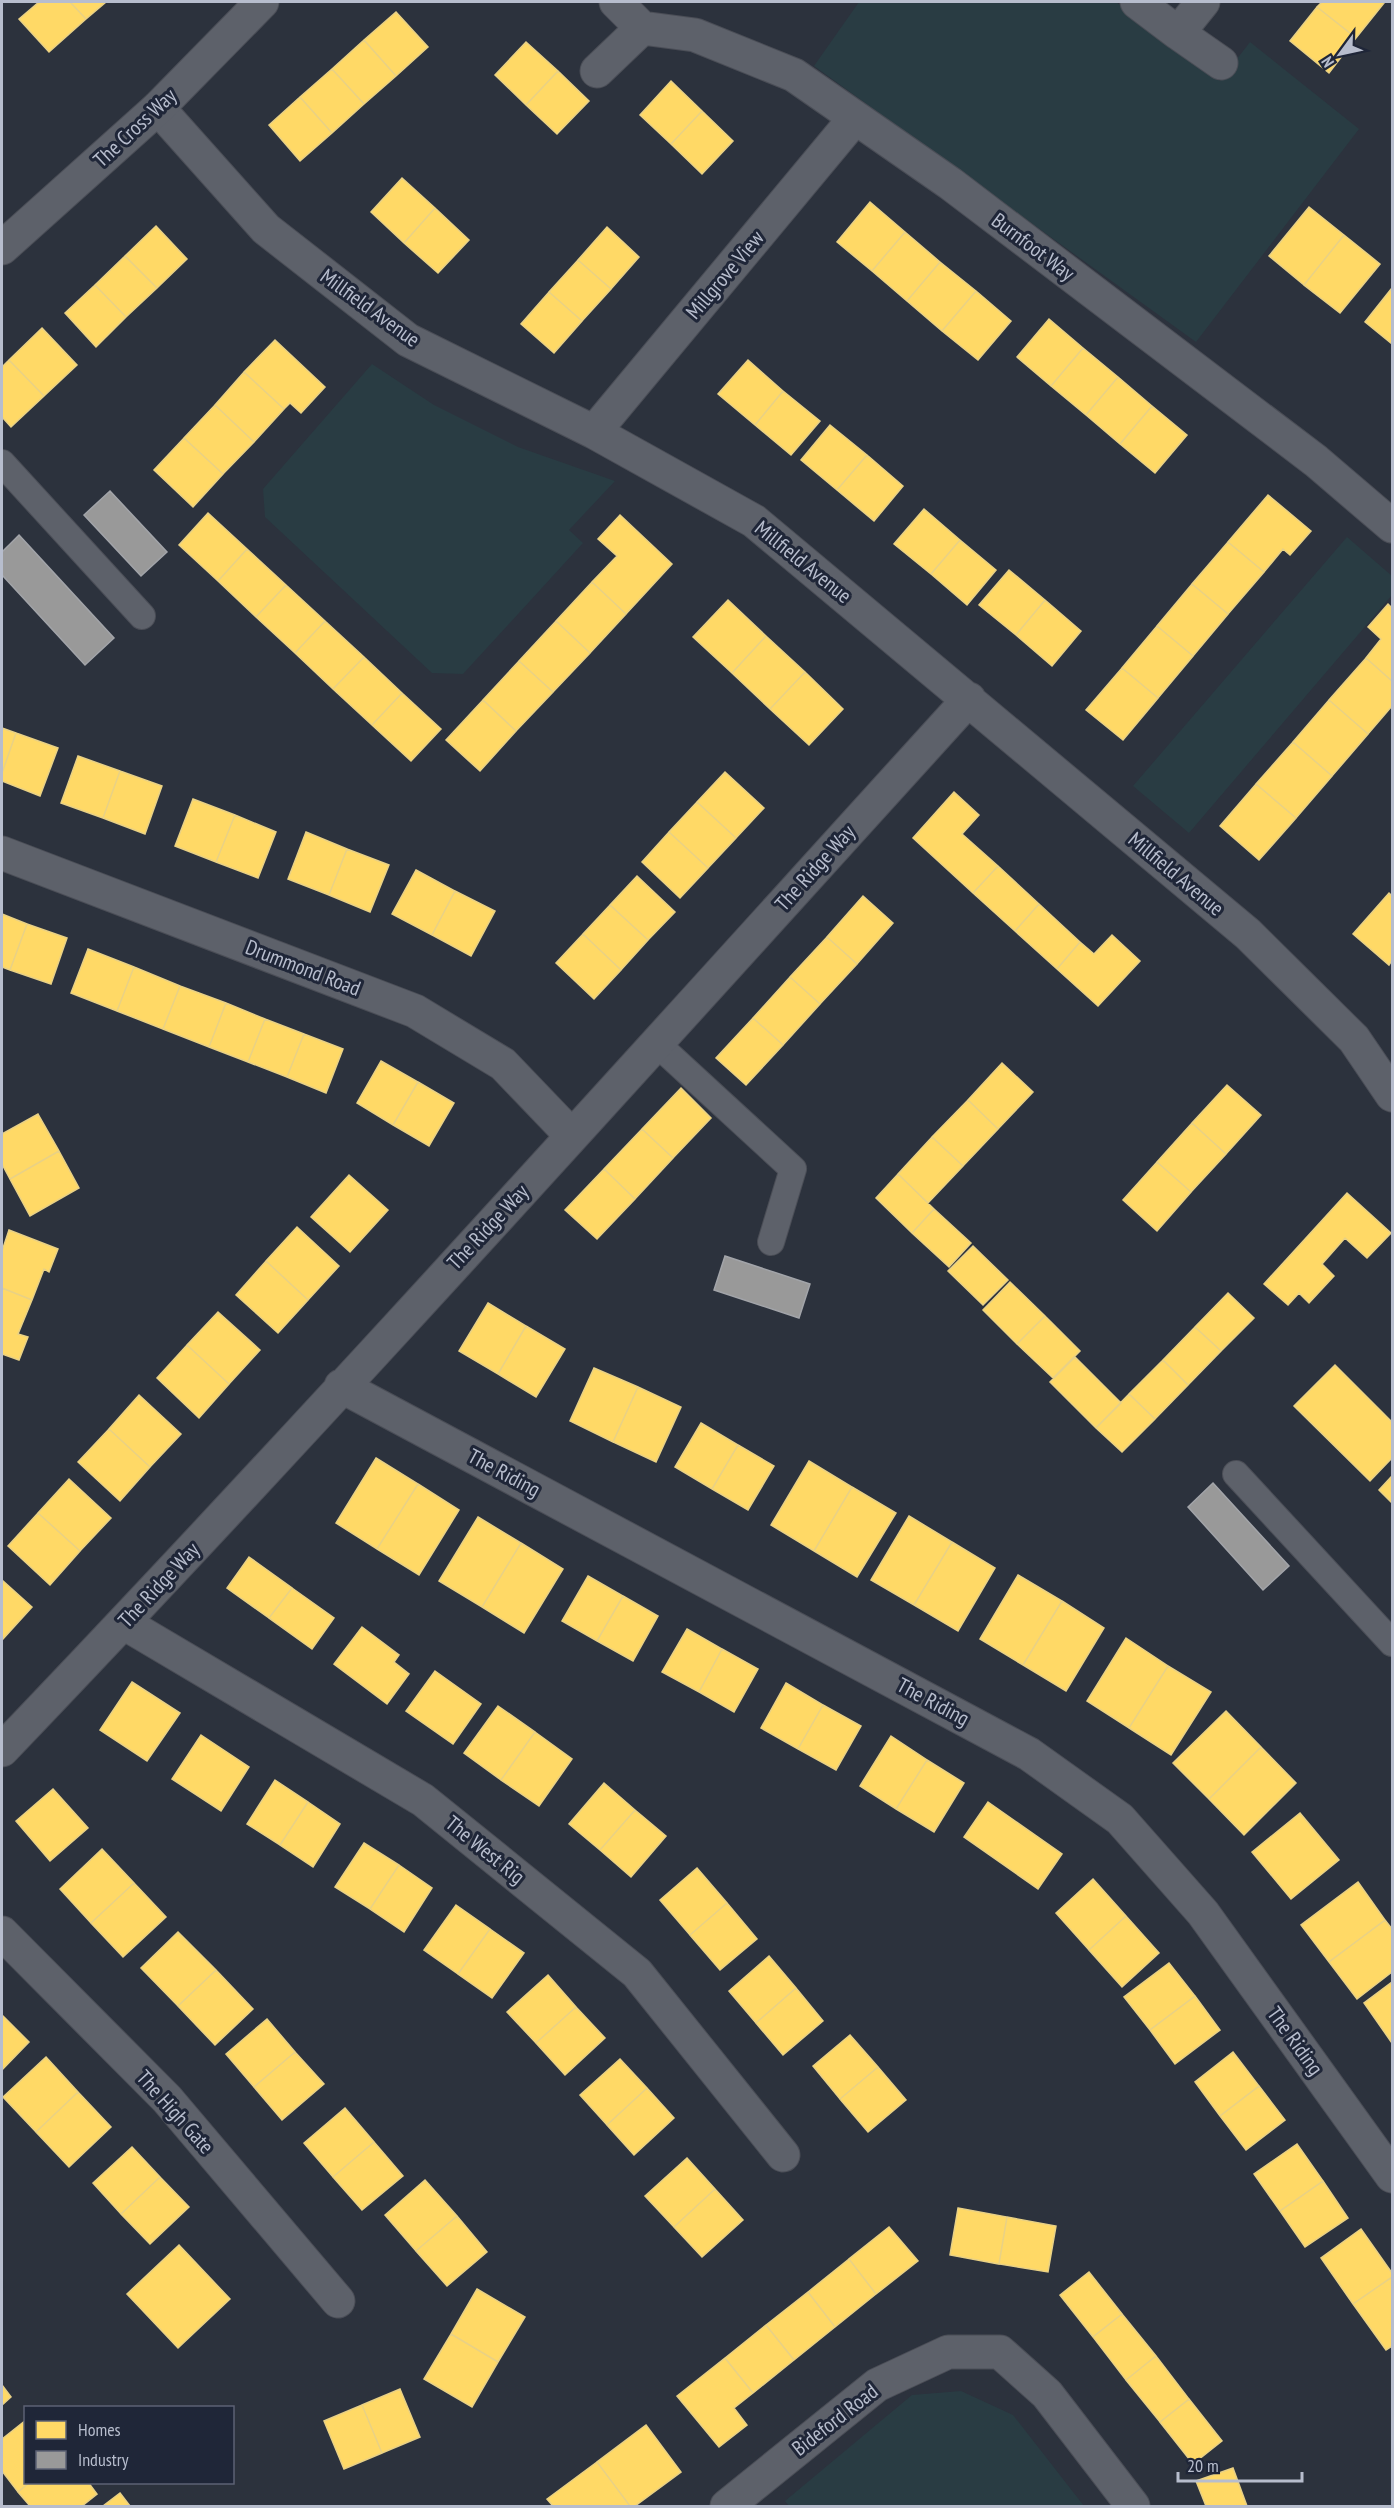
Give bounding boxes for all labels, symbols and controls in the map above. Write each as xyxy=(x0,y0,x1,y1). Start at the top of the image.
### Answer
north arrow xyxy=(1310,24,1370,84)
text: N xyxy=(1317,53,1338,71)
street label: The Cross Way xyxy=(87,82,182,173)
street label: Burnfoot Way xyxy=(986,207,1080,287)
street label: Millgrove View xyxy=(680,224,770,324)
street label: Millfield Avenue xyxy=(315,262,425,353)
street label: Millfield Avenue xyxy=(750,514,857,609)
street label: The Ridge Way xyxy=(769,819,861,916)
street label: Millfield Avenue xyxy=(1123,826,1230,921)
street label: Drummond Road xyxy=(242,933,364,1002)
street label: The Ridge Way xyxy=(441,1178,534,1275)
street label: The Riding xyxy=(463,1442,545,1503)
street label: The Ridge Way xyxy=(112,1536,205,1633)
street label: The Riding xyxy=(892,1671,974,1732)
street label: The West Rig xyxy=(440,1809,531,1890)
street label: The Riding xyxy=(1261,2001,1329,2080)
street label: The High Gate xyxy=(131,2064,220,2159)
street label: Bideford Road xyxy=(786,2378,883,2462)
legend xyxy=(24,2406,234,2484)
text: Homes xyxy=(78,2418,121,2441)
scale bar xyxy=(1178,2445,1302,2483)
text: Industry xyxy=(78,2448,129,2471)
text: 20 m xyxy=(1187,2454,1219,2477)

